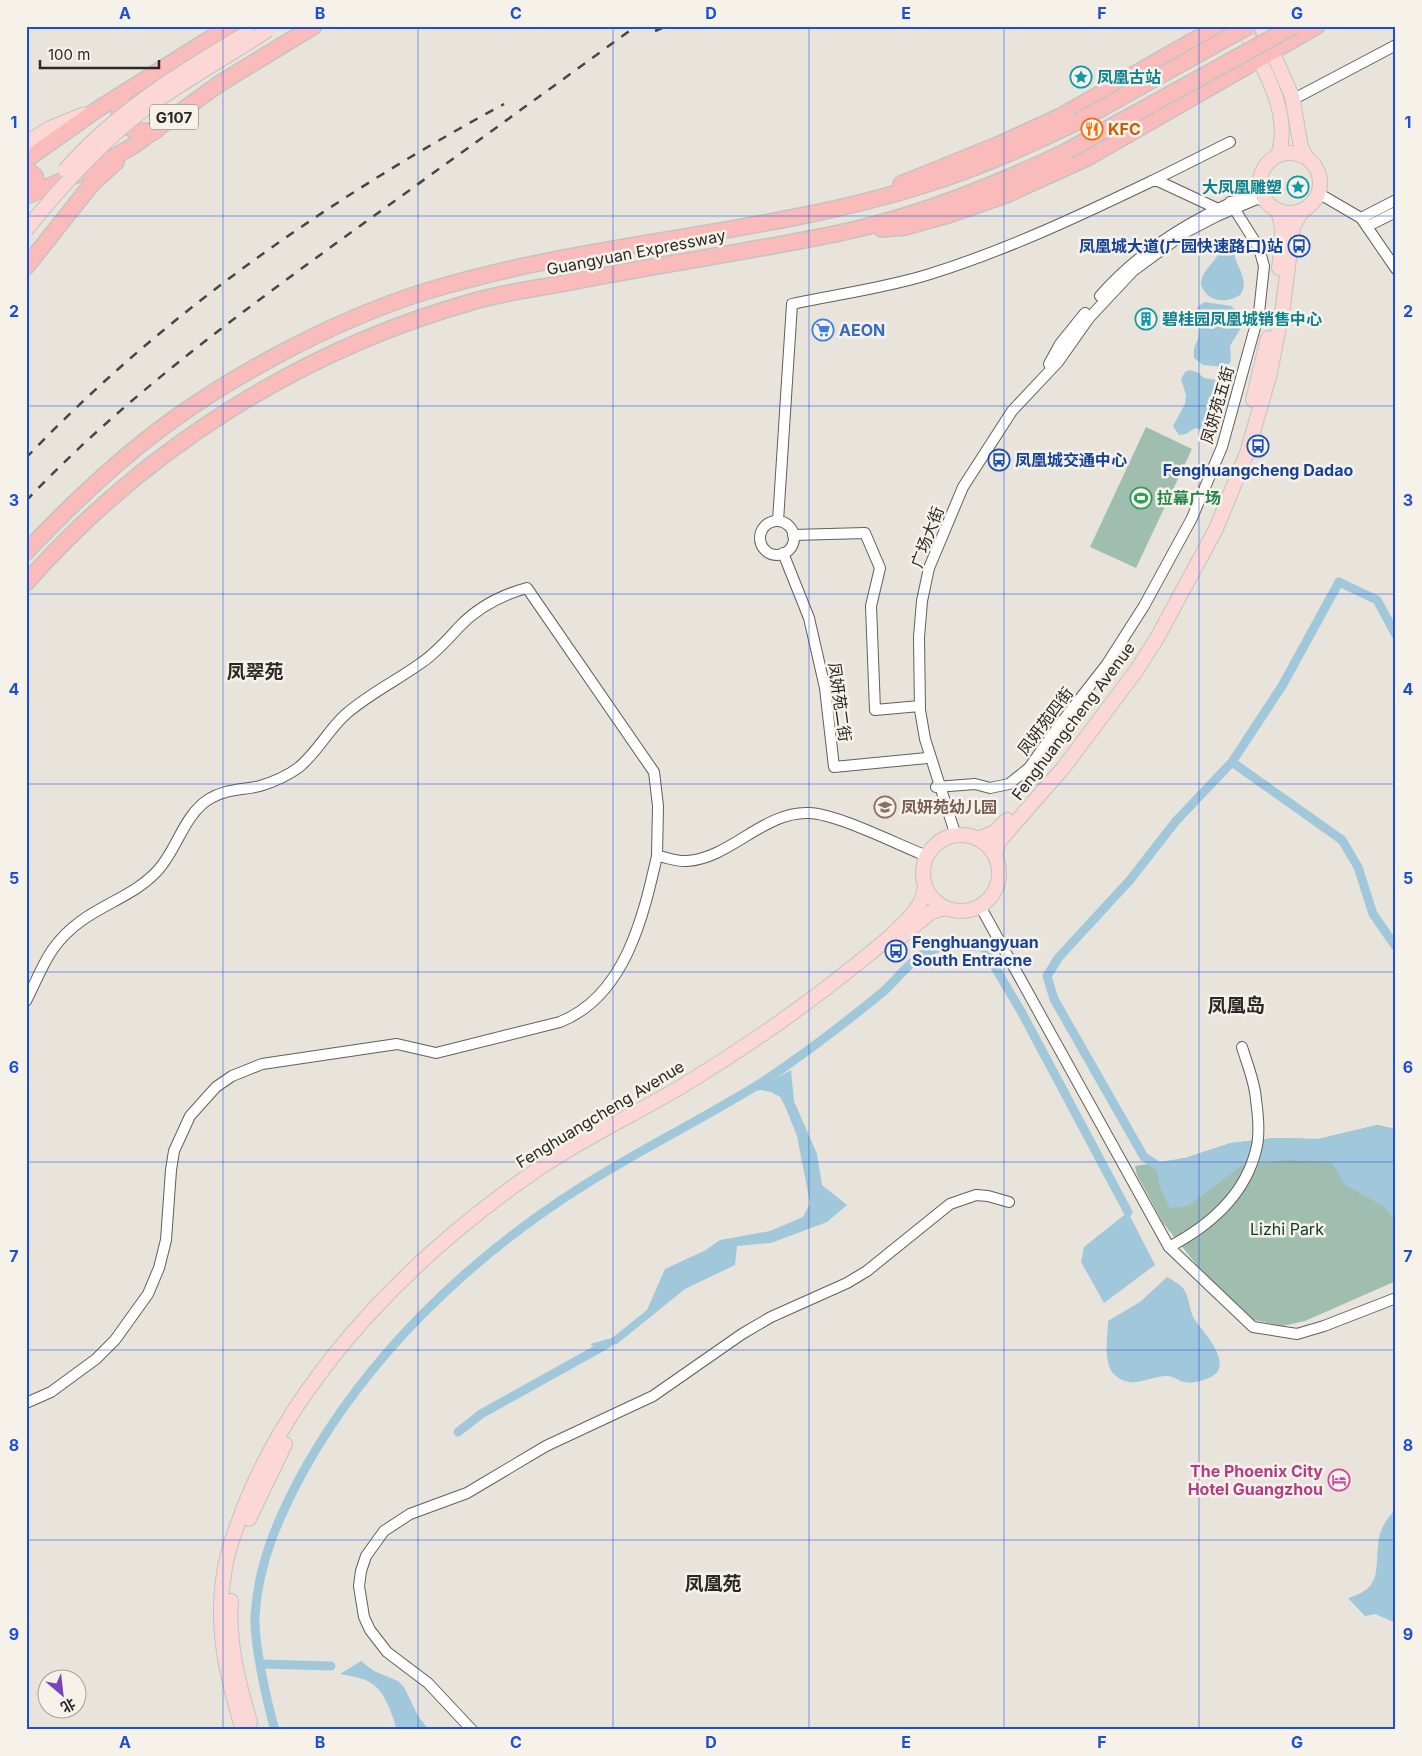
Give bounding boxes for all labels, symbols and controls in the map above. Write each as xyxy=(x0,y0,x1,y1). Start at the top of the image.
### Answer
text: A xyxy=(119,3,131,23)
text: B xyxy=(315,3,325,23)
text: C xyxy=(510,3,522,23)
text: D xyxy=(705,3,717,23)
text: E xyxy=(901,3,911,23)
text: F xyxy=(1097,3,1107,23)
text: G xyxy=(1291,3,1303,23)
scale bar xyxy=(40,38,159,70)
text: 100 m xyxy=(48,45,90,64)
place icon: 凤凰古站 xyxy=(1069,65,1093,89)
place label: 凤凰古站 xyxy=(1097,67,1161,87)
road number: G107 xyxy=(150,104,198,130)
text: 1 xyxy=(11,112,17,132)
text: 1 xyxy=(1405,112,1411,132)
restaurant icon: KFC xyxy=(1080,117,1104,141)
place label: KFC xyxy=(1108,119,1141,139)
place icon: 大凤凰雕塑 xyxy=(1286,175,1310,199)
place label: 大凤凰雕塑 xyxy=(1202,177,1282,197)
street label: Guangyuan Expressway xyxy=(545,225,727,279)
bus stop icon: 凤凰城大道(广园快速路口)站 xyxy=(1287,234,1311,258)
place label: 凤凰城大道(广园快速路口)站 xyxy=(1079,236,1283,256)
text: 2 xyxy=(9,301,19,321)
text: 2 xyxy=(1403,301,1413,321)
building icon: 碧桂园凤凰城销售中心 xyxy=(1134,307,1158,331)
place label: 碧桂园凤凰城销售中心 xyxy=(1162,309,1322,329)
supermarket icon: AEON xyxy=(811,318,835,342)
place label: AEON xyxy=(839,320,885,340)
street label: 凤妍苑五街 xyxy=(1196,364,1238,446)
bus stop icon: Fenghuangcheng Dadao xyxy=(1246,434,1270,458)
bus stop icon: 凤凰城交通中心 xyxy=(987,448,1011,472)
place label: 凤凰城交通中心 xyxy=(1015,450,1127,470)
place label: Fenghuangcheng Dadao xyxy=(1163,460,1353,480)
sports icon: 拉幕广场 xyxy=(1129,486,1153,510)
place label: 拉幕广场 xyxy=(1157,488,1221,508)
text: 3 xyxy=(9,490,19,510)
text: 3 xyxy=(1403,490,1413,510)
street label: 广场大街 xyxy=(906,504,948,570)
street label: Fenghuangcheng Avenue xyxy=(1007,638,1139,804)
district label: 凤翠苑 xyxy=(226,660,284,683)
street label: 凤妍苑二街 xyxy=(825,661,855,743)
text: 4 xyxy=(9,679,20,699)
text: 4 xyxy=(1403,679,1414,699)
street label: 凤妍苑四街 xyxy=(1013,683,1077,759)
school or university icon: 凤妍苑幼儿园 xyxy=(873,795,897,819)
place label: 凤妍苑幼儿园 xyxy=(901,797,997,817)
text: 5 xyxy=(9,868,19,888)
text: 5 xyxy=(1403,868,1413,888)
place label: Fenghuangyuan South Entracne xyxy=(912,932,1039,970)
bus stop icon: Fenghuangyuan South Entracne xyxy=(884,939,908,963)
district label: 凤凰岛 xyxy=(1207,994,1265,1017)
street label: Fenghuangcheng Avenue xyxy=(512,1056,688,1172)
text: 6 xyxy=(9,1057,19,1077)
text: 6 xyxy=(1403,1057,1413,1077)
park label: Lizhi Park xyxy=(1250,1219,1324,1239)
text: 7 xyxy=(9,1246,19,1266)
text: 7 xyxy=(1403,1246,1413,1266)
text: 8 xyxy=(9,1435,19,1455)
text: 8 xyxy=(1403,1435,1413,1455)
place label: The Phoenix City Hotel Guangzhou xyxy=(1188,1461,1323,1499)
hotel icon: The Phoenix City Hotel Guangzhou xyxy=(1327,1468,1351,1492)
district label: 凤凰苑 xyxy=(684,1572,742,1595)
text: 9 xyxy=(9,1624,19,1644)
text: 9 xyxy=(1403,1624,1413,1644)
north arrow xyxy=(38,1668,88,1718)
text: 北 xyxy=(58,1695,79,1717)
text: A xyxy=(119,1732,131,1752)
text: B xyxy=(315,1732,325,1752)
text: C xyxy=(510,1732,522,1752)
text: D xyxy=(705,1732,717,1752)
text: E xyxy=(901,1732,911,1752)
text: F xyxy=(1097,1732,1107,1752)
text: G xyxy=(1291,1732,1303,1752)

